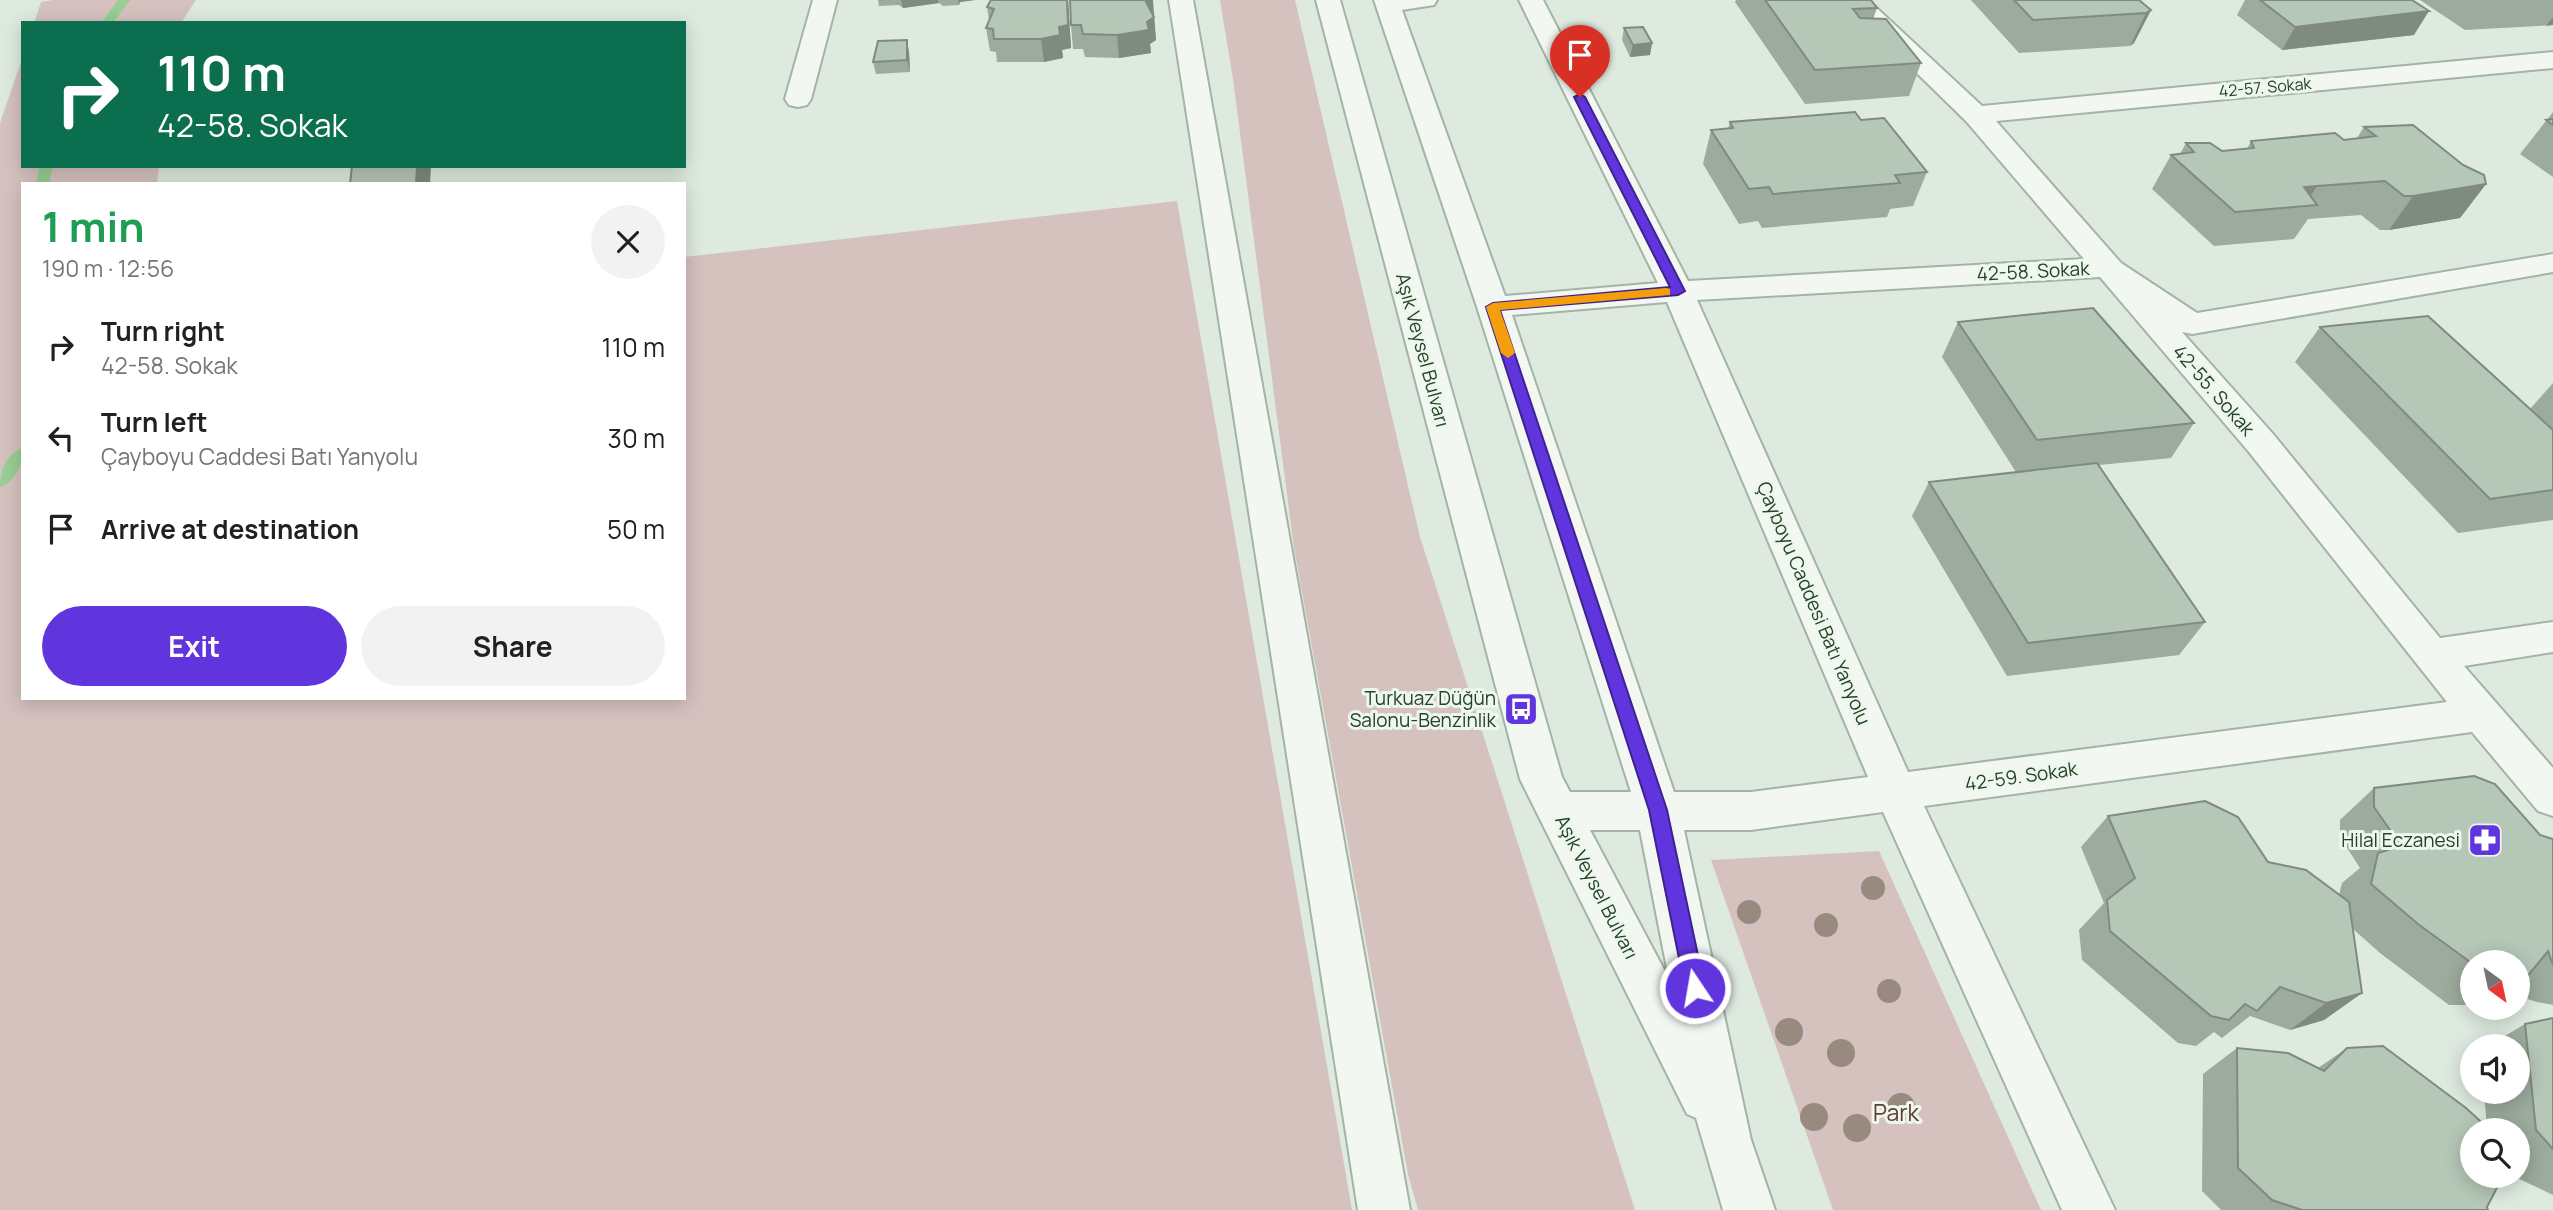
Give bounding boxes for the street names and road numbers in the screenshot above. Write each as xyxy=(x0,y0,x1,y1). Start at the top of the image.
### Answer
street label: 42-57. Sokak xyxy=(2218,72,2313,102)
street label: 42-58. Sokak xyxy=(1976,255,2091,287)
street label: Aşık Veysel Bulvarı xyxy=(1390,270,1456,430)
street label: 42-55. Sokak xyxy=(2167,339,2261,442)
street label: Çayboyu Caddesi Batı Yanyolu xyxy=(1751,477,1877,729)
street label: 42-59. Sokak xyxy=(1963,755,2080,797)
street label: Aşık Veysel Bulvarı xyxy=(1549,810,1645,964)

